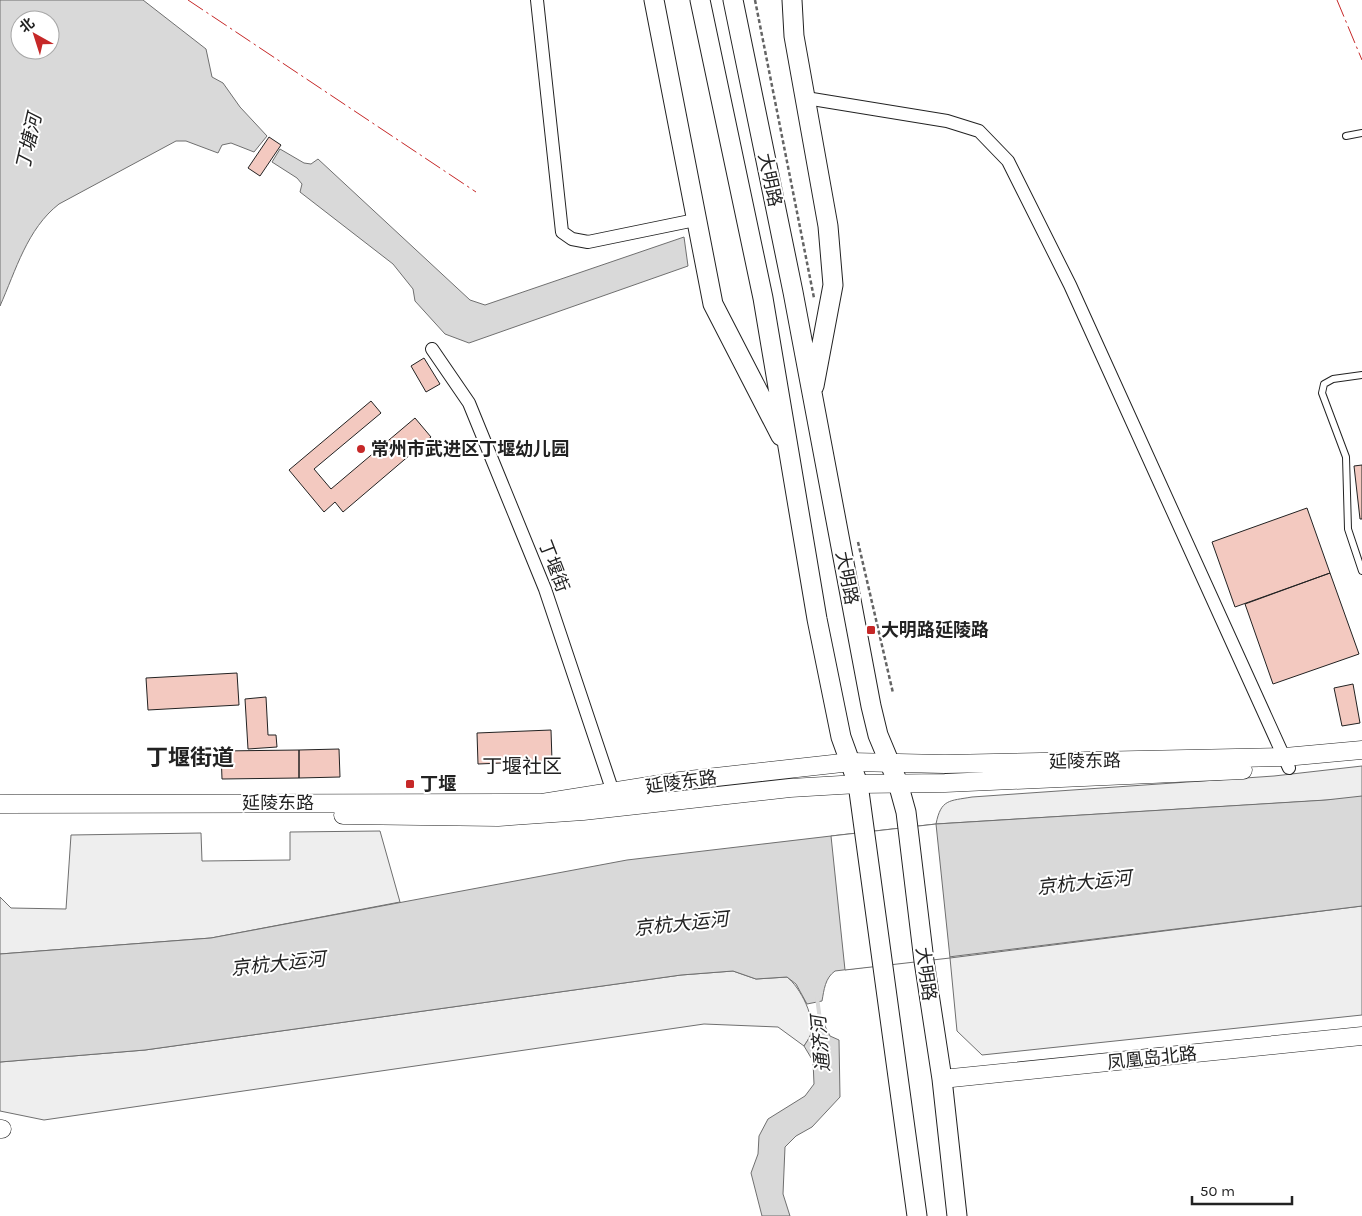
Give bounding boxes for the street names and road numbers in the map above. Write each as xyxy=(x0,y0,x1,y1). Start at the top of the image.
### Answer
street label: 大明路 xyxy=(754,151,786,209)
street label: 丁堰街 xyxy=(534,537,574,595)
street label: 大明路 xyxy=(831,549,863,607)
street label: 延陵东路 xyxy=(1049,749,1121,773)
street label: 延陵东路 xyxy=(644,766,718,798)
street label: 延陵东路 xyxy=(242,792,314,814)
street label: 大明路 xyxy=(911,946,941,1002)
street label: 凤凰岛北路 xyxy=(1106,1042,1198,1074)

